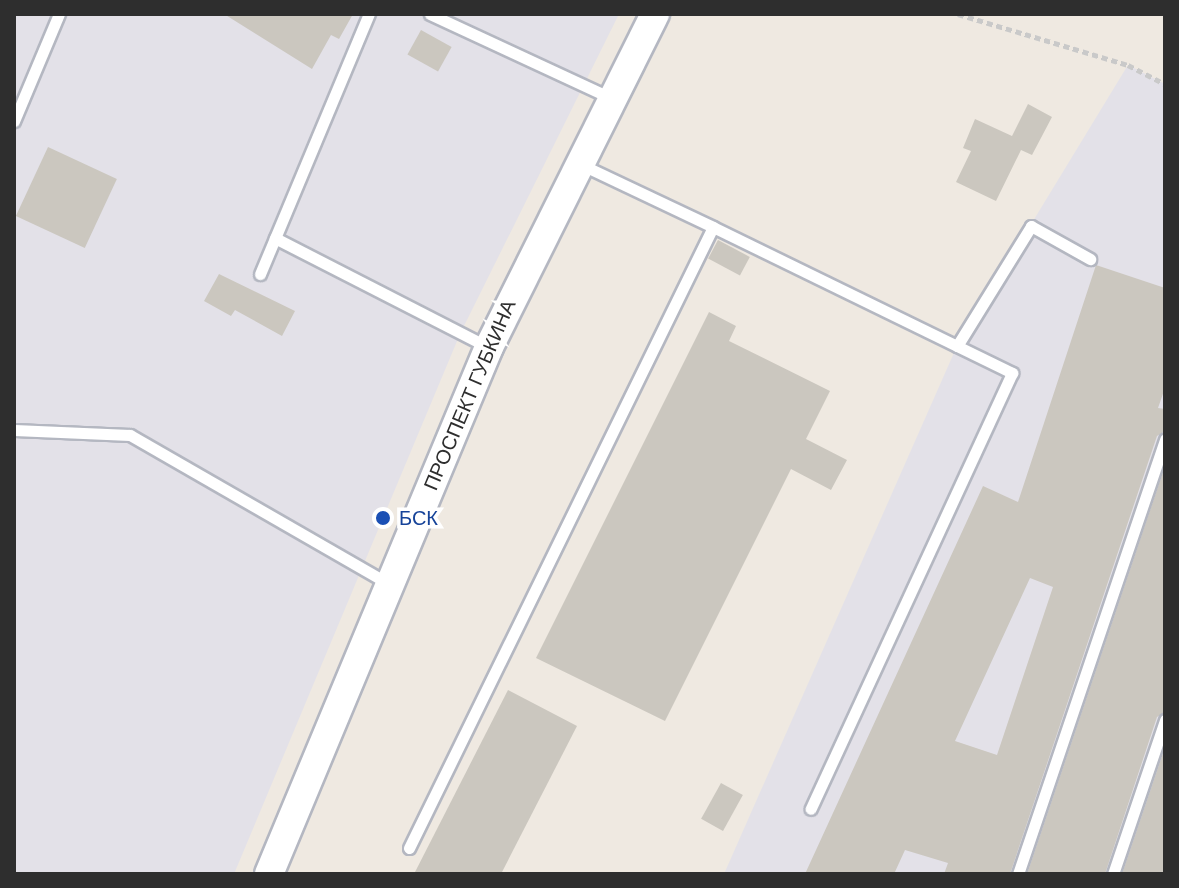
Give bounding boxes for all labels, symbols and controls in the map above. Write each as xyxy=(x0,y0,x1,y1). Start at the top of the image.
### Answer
street label: ПРОСПЕКТ ГУБКИНА xyxy=(419,296,521,494)
place label: БСК xyxy=(399,506,438,530)
marker: БСК xyxy=(374,509,392,527)

